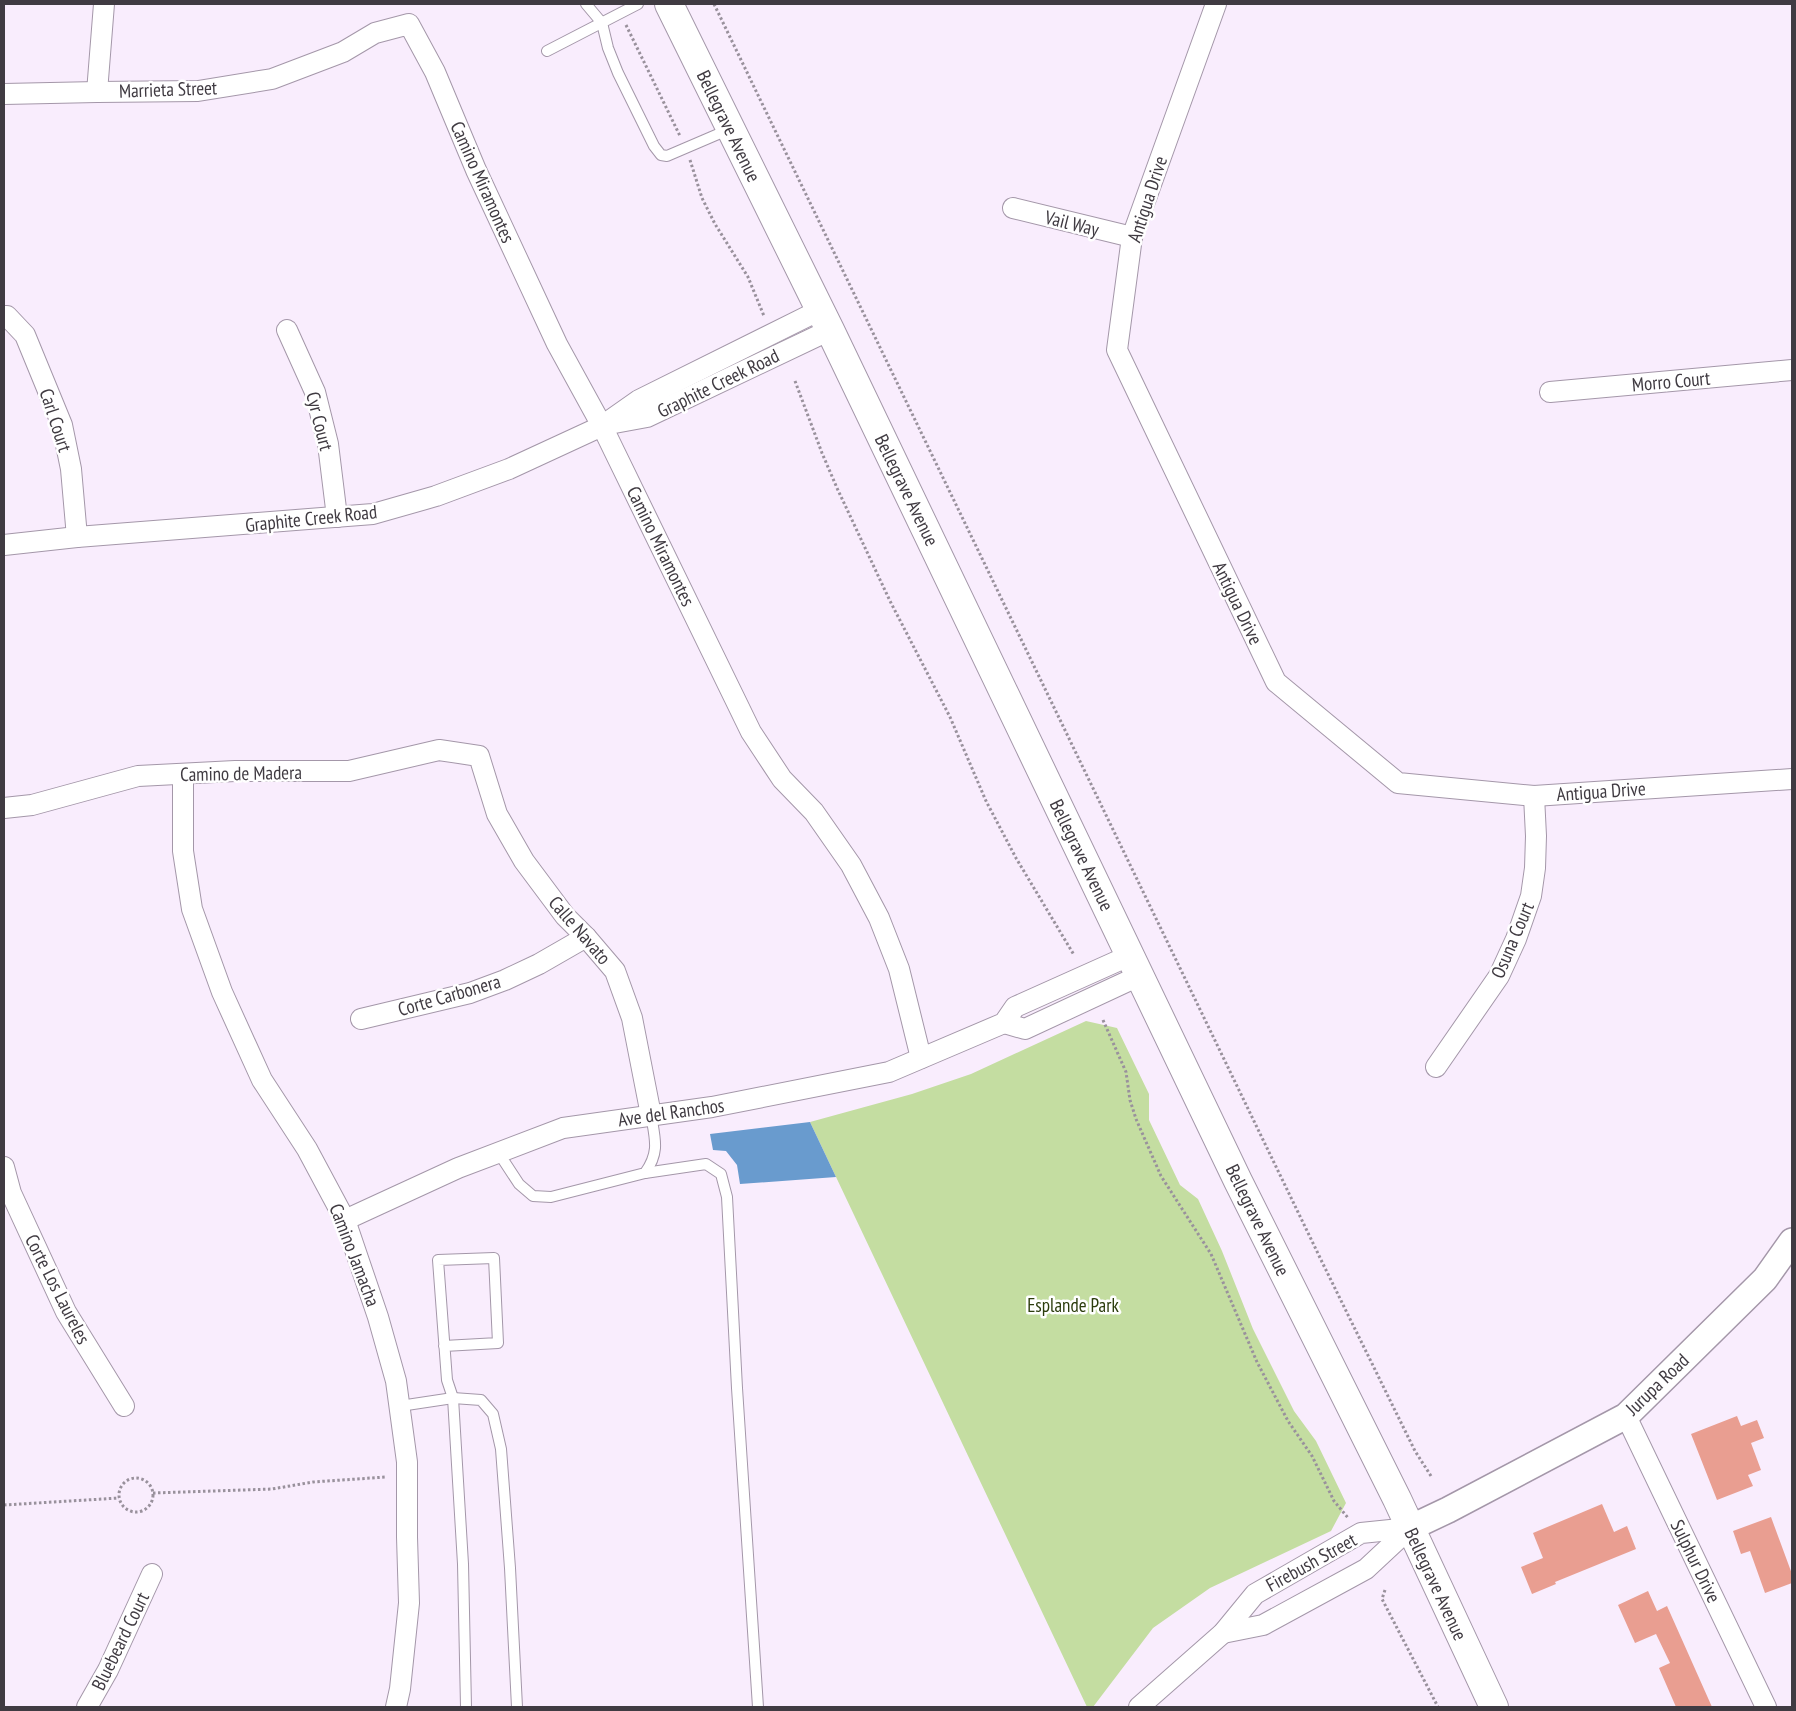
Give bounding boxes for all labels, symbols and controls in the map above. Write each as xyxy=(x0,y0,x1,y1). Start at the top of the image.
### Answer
street label: Bellegrave Avenue xyxy=(692,66,766,186)
street label: Marrieta Street xyxy=(118,75,218,103)
street label: Camino Miramontes xyxy=(446,118,520,246)
street label: Antigua Drive xyxy=(1122,153,1172,245)
street label: Vail Way xyxy=(1042,204,1102,241)
street label: Graphite Creek Road xyxy=(653,343,783,423)
street label: Morro Court xyxy=(1631,366,1712,396)
street label: Carl Court xyxy=(35,385,78,455)
street label: Cyr Court xyxy=(301,389,339,454)
street label: Bellegrave Avenue xyxy=(870,430,944,550)
street label: Camino Miramontes xyxy=(622,482,700,610)
street label: Graphite Creek Road xyxy=(244,499,378,537)
street label: Antigua Drive xyxy=(1208,558,1268,649)
street label: Camino de Madera xyxy=(180,760,302,786)
street label: Antigua Drive xyxy=(1556,776,1647,806)
street label: Bellegrave Avenue xyxy=(1045,795,1119,915)
street label: Calle Navato xyxy=(544,891,616,969)
street label: Osuna Court xyxy=(1485,898,1539,982)
street label: Corte Carbonera xyxy=(395,969,503,1021)
street label: Ave del Ranchos xyxy=(616,1093,726,1131)
street label: Bellegrave Avenue xyxy=(1221,1160,1295,1280)
street label: Camino Jamacha xyxy=(324,1200,386,1310)
street label: Corte Los Laureles xyxy=(20,1230,96,1348)
park label: Esplande Park xyxy=(1027,1293,1119,1317)
street label: Jurupa Road xyxy=(1620,1348,1694,1421)
street label: Sulphur Drive xyxy=(1666,1516,1726,1607)
street label: Bellegrave Avenue xyxy=(1400,1524,1473,1644)
street label: Firebush Street xyxy=(1262,1527,1361,1597)
street label: Bluebeard Court xyxy=(86,1587,154,1694)

